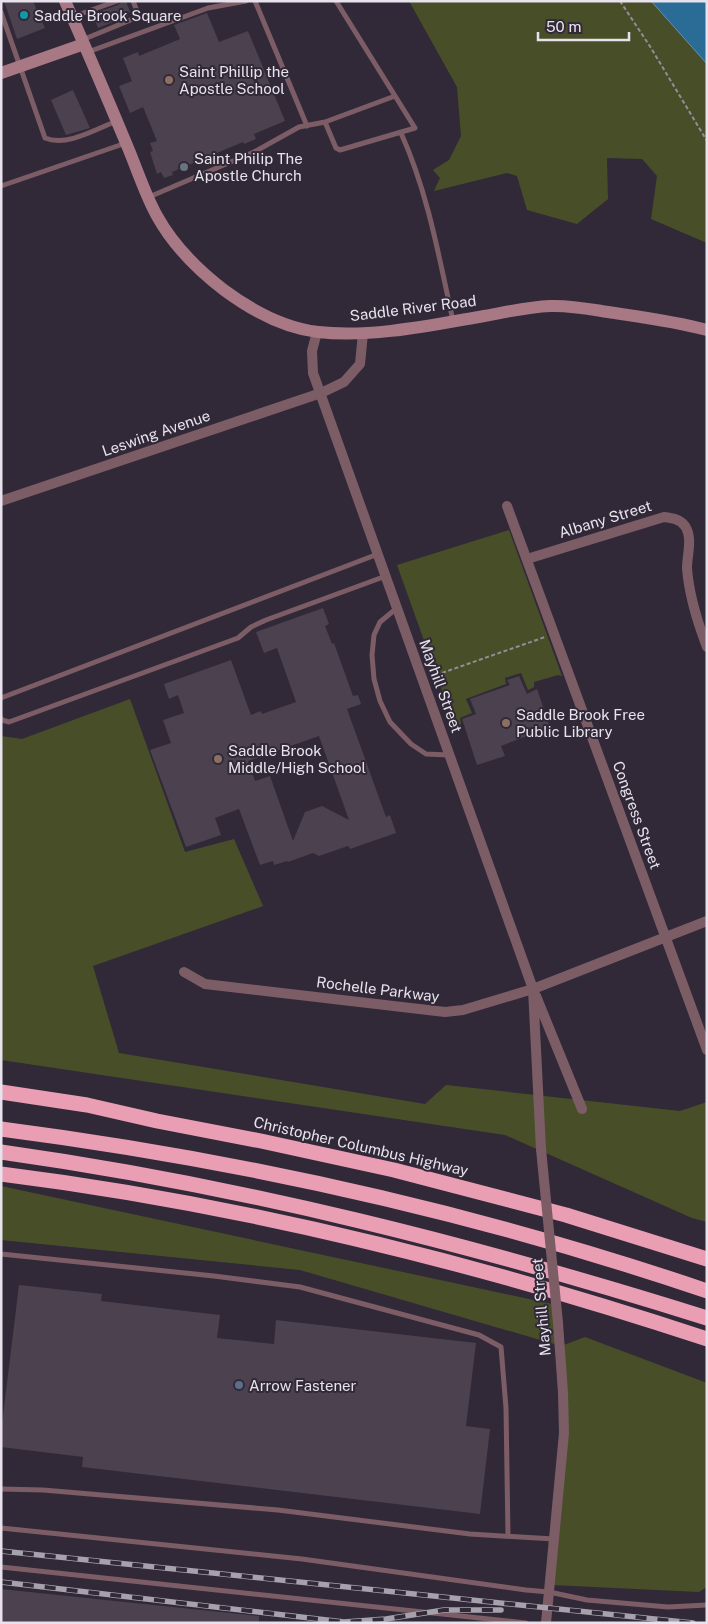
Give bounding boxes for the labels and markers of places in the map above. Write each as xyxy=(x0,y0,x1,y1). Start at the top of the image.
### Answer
place label: Saddle Brook Square xyxy=(34,7,182,24)
marker: Saddle Brook Square xyxy=(18,9,30,21)
place label: Saint Phillip the Apostle School xyxy=(179,63,289,97)
marker: Saint Phillip the Apostle School xyxy=(163,74,175,86)
place label: Saint Philip The Apostle Church xyxy=(194,150,303,184)
marker: Saint Philip The Apostle Church xyxy=(178,161,190,173)
place label: Saddle Brook Free Public Library xyxy=(516,706,645,740)
marker: Saddle Brook Free Public Library xyxy=(500,717,512,729)
place label: Saddle Brook Middle/High School xyxy=(228,742,366,776)
marker: Saddle Brook Middle/High School xyxy=(212,753,224,765)
place label: Arrow Fastener xyxy=(249,1377,357,1394)
marker: Arrow Fastener xyxy=(233,1379,245,1391)

